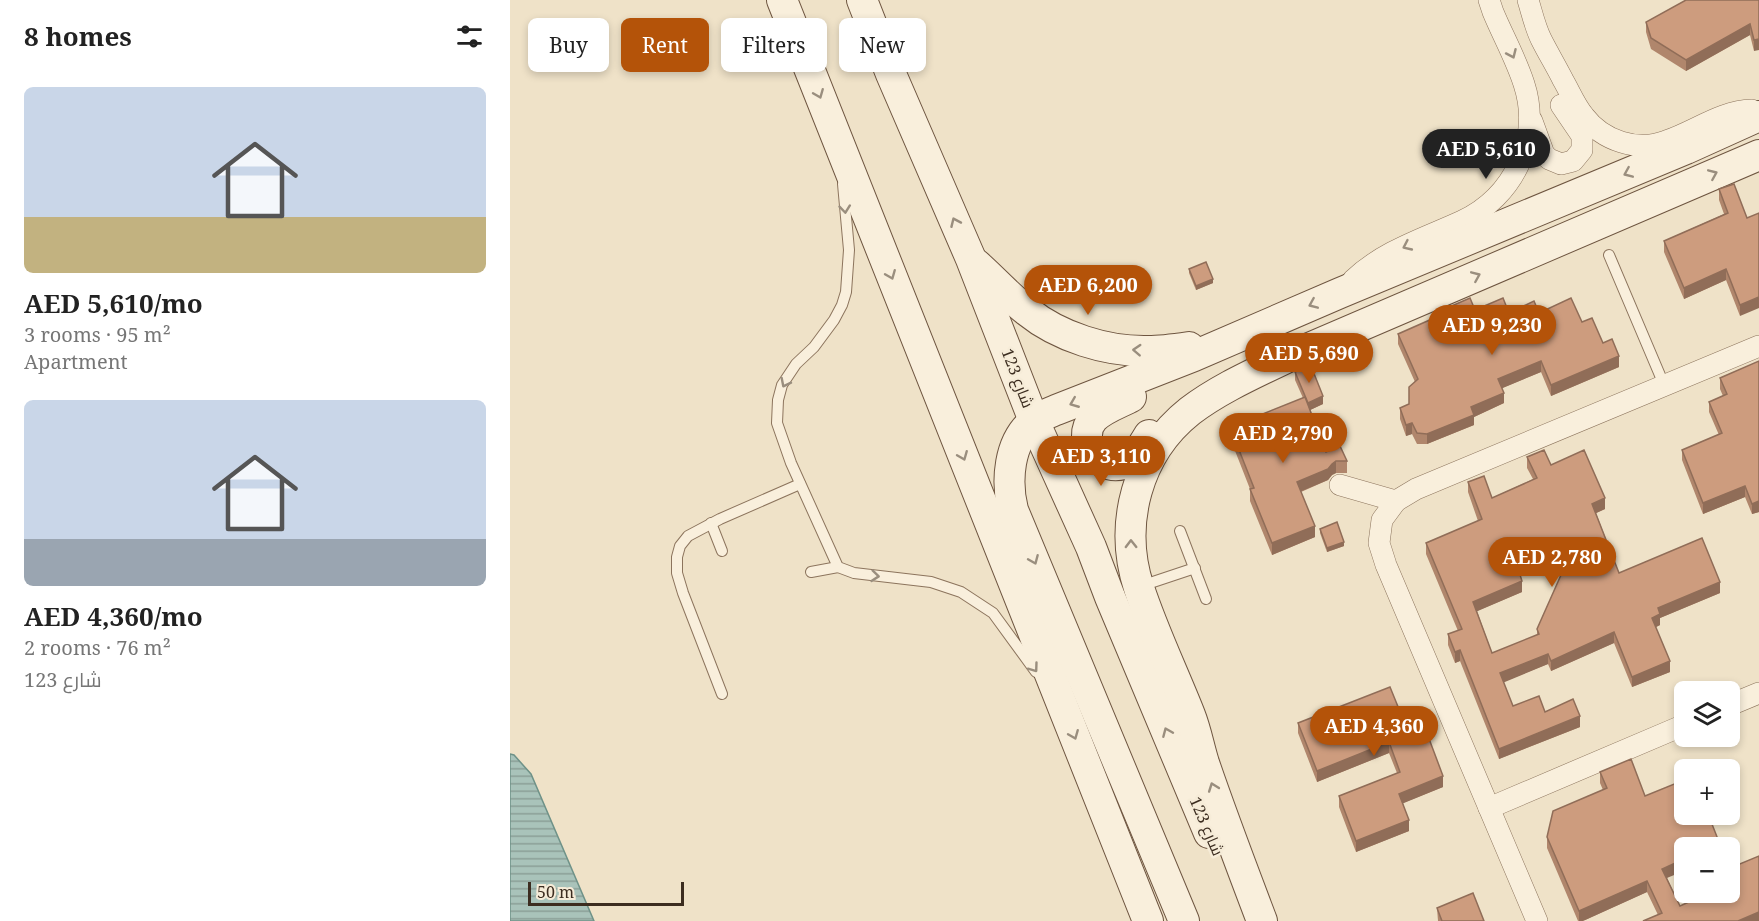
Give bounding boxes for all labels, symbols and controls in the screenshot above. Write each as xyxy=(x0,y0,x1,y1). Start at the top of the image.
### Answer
text: 8 homes xyxy=(24,18,132,54)
chip: Buy xyxy=(528,18,609,72)
chip: Rent xyxy=(621,18,709,72)
chip: Filters xyxy=(721,18,827,72)
chip: New xyxy=(839,18,926,72)
icon: filters xyxy=(453,20,486,53)
one-way arrow xyxy=(1504,48,1516,59)
one-way arrow xyxy=(812,87,824,98)
icon: home xyxy=(201,126,309,234)
pin: AED 5,610 xyxy=(1417,129,1555,180)
text: AED 5,610 xyxy=(1436,135,1536,162)
one-way arrow xyxy=(1624,166,1635,178)
one-way arrow xyxy=(1707,169,1718,181)
one-way arrow xyxy=(838,204,851,213)
one-way arrow xyxy=(950,217,962,228)
one-way arrow xyxy=(1402,238,1413,250)
pin: AED 6,200 xyxy=(1019,265,1157,316)
one-way arrow xyxy=(884,269,896,280)
text: AED 6,200 xyxy=(1038,271,1138,298)
one-way arrow xyxy=(1470,271,1481,283)
text: AED 5,610/mo xyxy=(24,285,203,321)
one-way arrow xyxy=(1308,297,1319,309)
pin: AED 9,230 xyxy=(1423,305,1561,356)
text: AED 9,230 xyxy=(1442,311,1542,338)
text: 3 rooms · 95 m² xyxy=(24,321,171,348)
pin: AED 5,690 xyxy=(1240,333,1378,384)
text: AED 5,690 xyxy=(1259,339,1359,366)
one-way arrow xyxy=(1132,344,1141,357)
street label: شارع 123 xyxy=(996,345,1039,411)
text: Apartment xyxy=(24,348,128,375)
one-way arrow xyxy=(780,377,792,388)
one-way arrow xyxy=(1069,396,1080,408)
pin: AED 2,790 xyxy=(1214,413,1352,464)
text: AED 2,790 xyxy=(1233,419,1333,446)
pin: AED 3,110 xyxy=(1032,436,1170,487)
icon: home xyxy=(201,439,309,547)
text: AED 3,110 xyxy=(1051,442,1151,469)
one-way arrow xyxy=(956,450,968,461)
pin: AED 2,780 xyxy=(1483,537,1621,588)
one-way arrow xyxy=(1125,539,1137,548)
text: AED 2,780 xyxy=(1502,543,1602,570)
one-way arrow xyxy=(1027,554,1039,565)
one-way arrow xyxy=(871,569,880,582)
text: AED 4,360/mo xyxy=(24,598,203,634)
text: 2 rooms · 76 m² xyxy=(24,634,171,661)
one-way arrow xyxy=(1027,662,1038,673)
text: شارع 123 xyxy=(24,666,102,693)
map controls xyxy=(1674,681,1740,903)
button: layers xyxy=(1674,681,1740,747)
pin: AED 4,360 xyxy=(1305,706,1443,757)
text: AED 4,360 xyxy=(1324,712,1424,739)
one-way arrow xyxy=(1162,727,1174,738)
one-way arrow xyxy=(1067,728,1079,739)
button: + xyxy=(1674,759,1740,825)
one-way arrow xyxy=(1207,782,1220,793)
street label: شارع 123 xyxy=(1184,793,1229,859)
button: − xyxy=(1674,837,1740,903)
scale bar xyxy=(528,879,684,906)
text: 50 m xyxy=(537,881,574,903)

